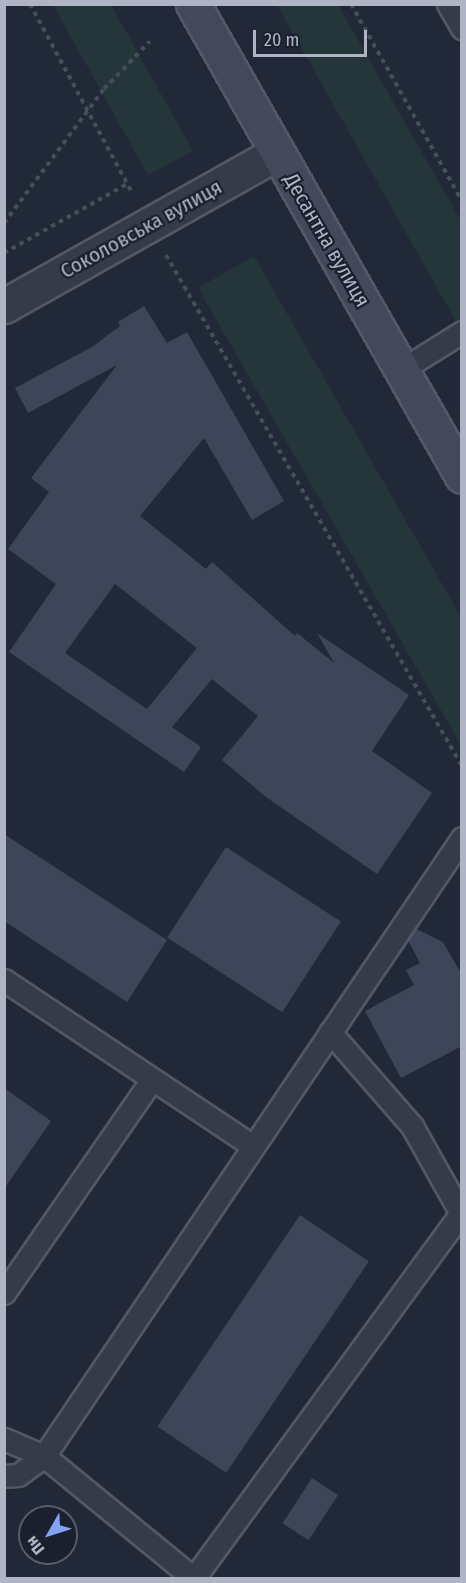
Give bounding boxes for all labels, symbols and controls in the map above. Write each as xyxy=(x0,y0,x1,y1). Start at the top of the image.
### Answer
scale bar xyxy=(256,18,370,56)
text: 20 m xyxy=(264,29,299,51)
street label: Десантна вулиця xyxy=(279,169,375,311)
street label: Соколовська вулиця xyxy=(56,174,226,284)
north arrow xyxy=(18,1505,78,1565)
text: Пн xyxy=(22,1532,48,1558)

